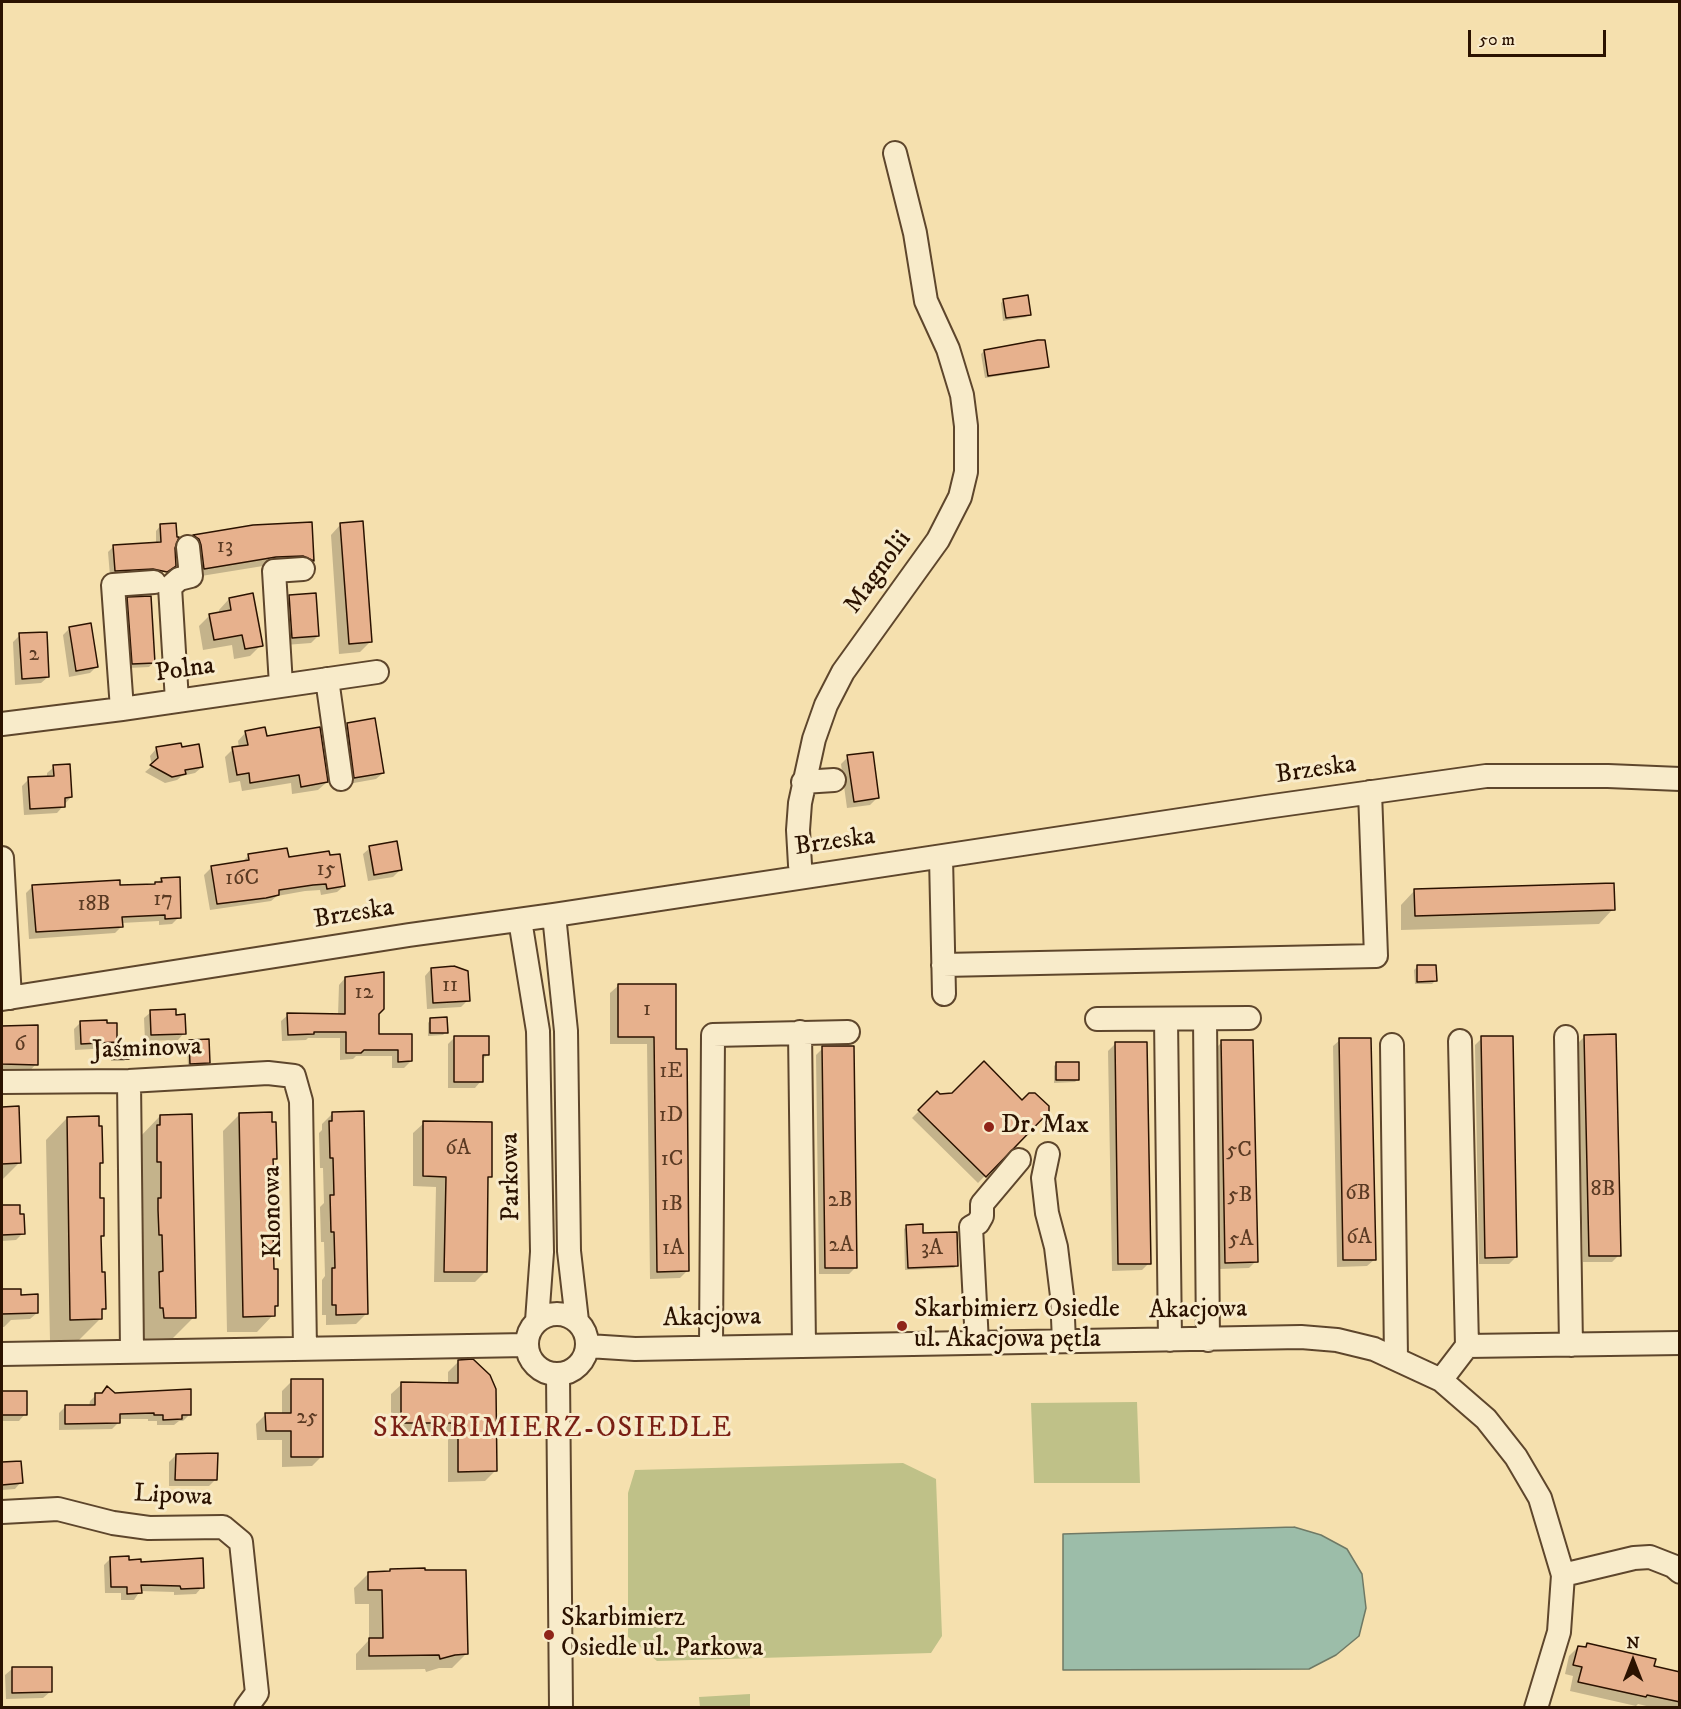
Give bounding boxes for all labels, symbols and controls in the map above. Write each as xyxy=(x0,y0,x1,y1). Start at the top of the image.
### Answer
scale bar xyxy=(1471,18,1609,56)
text: 50 m xyxy=(1479,29,1515,51)
street label: Magnolii xyxy=(839,526,919,620)
house number: 13 xyxy=(217,534,233,560)
house number: 2 xyxy=(29,642,39,668)
street label: Polna xyxy=(153,651,217,691)
street label: Brzeska xyxy=(1274,750,1358,792)
street label: Brzeska xyxy=(793,822,877,864)
house number: 15 xyxy=(317,857,335,883)
house number: 16C xyxy=(225,866,259,892)
house number: 17 xyxy=(153,887,173,913)
house number: 18B xyxy=(77,892,111,918)
street label: Brzeska xyxy=(312,893,396,937)
house number: 11 xyxy=(442,973,458,999)
house number: 12 xyxy=(355,980,373,1006)
house number: 1 xyxy=(643,997,651,1023)
house number: 6 xyxy=(14,1032,26,1058)
street label: Jaśminowa xyxy=(92,1032,202,1068)
house number: 1E xyxy=(659,1059,683,1085)
house number: 1D xyxy=(659,1103,683,1129)
place label: Dr. Max xyxy=(1001,1111,1089,1143)
marker: Dr. Max xyxy=(982,1120,996,1134)
street label: Parkowa xyxy=(496,1132,528,1222)
house number: 6A xyxy=(445,1136,471,1162)
house number: 5C xyxy=(1226,1138,1252,1164)
house number: 1C xyxy=(661,1147,683,1173)
street label: Klonowa xyxy=(258,1166,290,1258)
house number: 8B xyxy=(1591,1177,1615,1203)
house number: 6B xyxy=(1345,1181,1371,1207)
house number: 5B xyxy=(1228,1183,1252,1209)
house number: 2B xyxy=(828,1188,852,1214)
house number: 1B xyxy=(661,1192,683,1218)
house number: 6A xyxy=(1346,1225,1372,1251)
house number: 5A xyxy=(1229,1227,1253,1253)
house number: 2A xyxy=(829,1233,853,1259)
house number: 1A xyxy=(662,1236,684,1262)
house number: 3A xyxy=(921,1236,943,1262)
place label: Skarbimierz Osiedle ul. Akacjowa pętla xyxy=(914,1295,1120,1356)
street label: Akacjowa xyxy=(1149,1295,1247,1327)
street label: Akacjowa xyxy=(663,1303,761,1335)
marker: Skarbimierz Osiedle ul. Akacjowa pętla xyxy=(895,1319,909,1333)
house number: 25 xyxy=(296,1405,318,1431)
district label: SKARBIMIERZ-OSIEDLE xyxy=(373,1413,733,1447)
street label: Lipowa xyxy=(133,1479,213,1515)
place label: Skarbimierz Osiedle ul. Parkowa xyxy=(561,1604,763,1666)
marker: Skarbimierz Osiedle ul. Parkowa xyxy=(542,1628,556,1642)
north arrow xyxy=(1603,1631,1663,1691)
text: N xyxy=(1626,1633,1640,1653)

